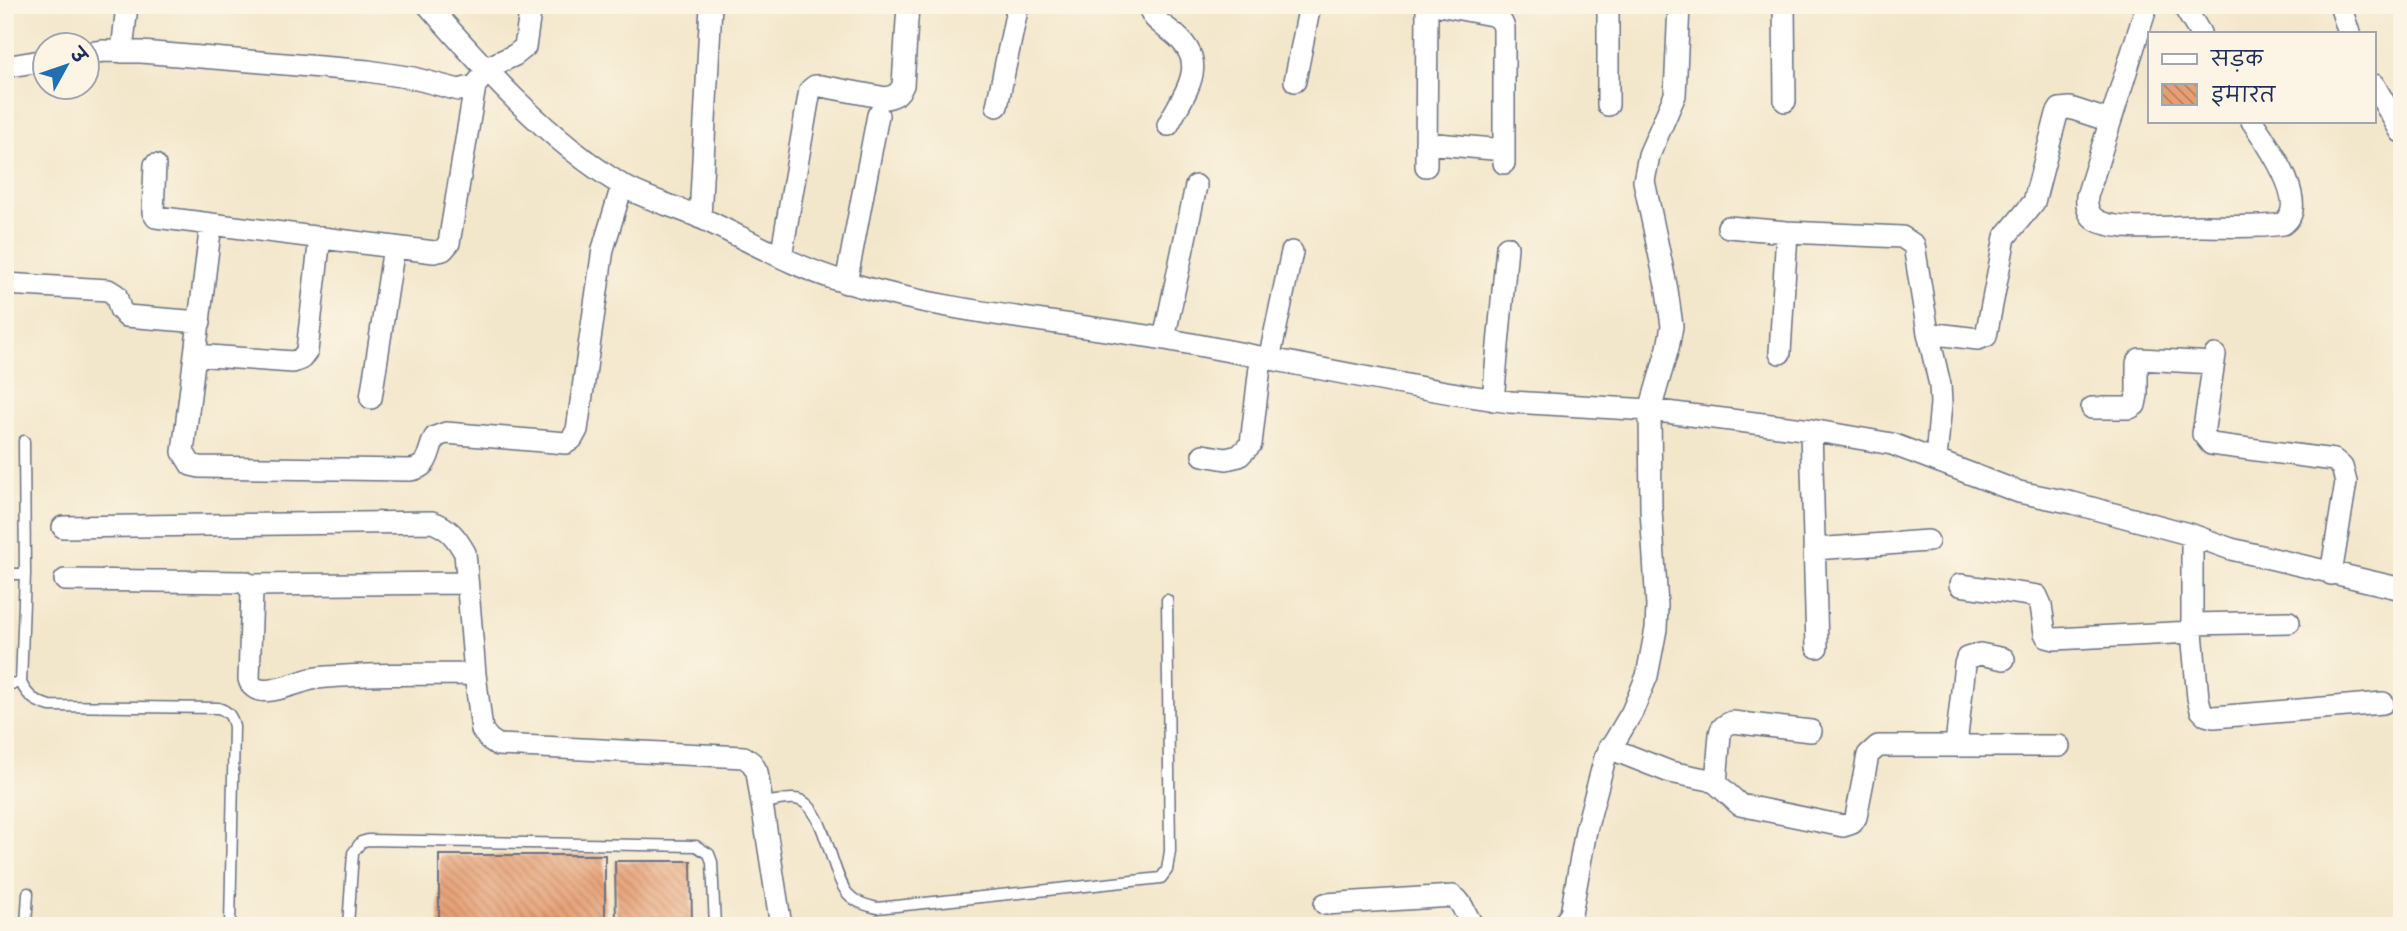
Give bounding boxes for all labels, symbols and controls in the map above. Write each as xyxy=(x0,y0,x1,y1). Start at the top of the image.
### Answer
north arrow xyxy=(32,32,102,102)
legend xyxy=(2148,32,2376,122)
text: उ xyxy=(64,42,93,70)
text: सड़क xyxy=(2210,46,2264,73)
text: इमारत xyxy=(2211,82,2277,109)

